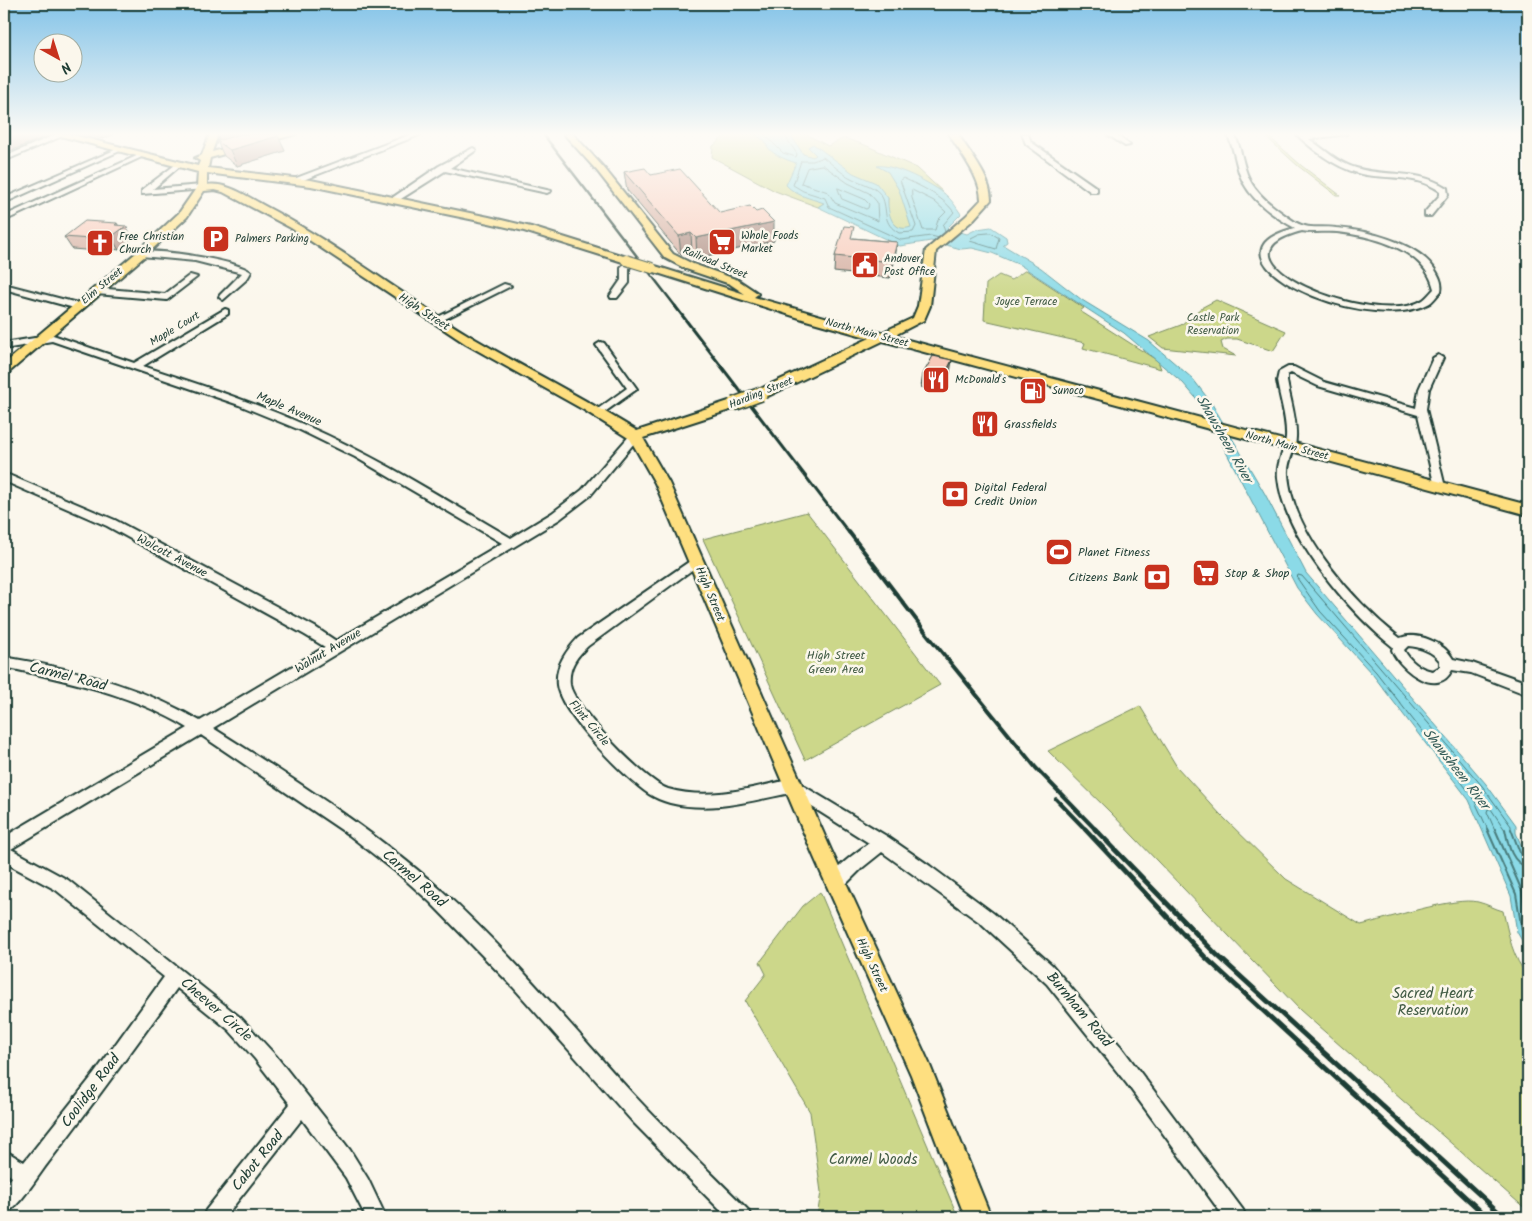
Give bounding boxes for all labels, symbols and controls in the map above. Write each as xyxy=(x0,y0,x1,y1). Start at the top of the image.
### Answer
north arrow xyxy=(32,32,82,82)
text: N xyxy=(55,56,76,79)
parking icon: Palmers Parking xyxy=(201,224,231,254)
supermarket icon: Whole Foods Market xyxy=(707,227,737,257)
place label: Whole Foods Market xyxy=(741,227,799,258)
church icon: Free Christian Church xyxy=(85,228,115,258)
place label: Free Christian Church xyxy=(119,228,184,259)
place label: Palmers Parking xyxy=(235,230,309,248)
street label: Railroad Street xyxy=(680,242,751,284)
public building icon: Andover Post Office xyxy=(850,250,880,280)
place label: Andover Post Office xyxy=(884,250,935,281)
street label: Elm Street xyxy=(77,262,128,309)
street label: High Street xyxy=(394,288,454,336)
park label: Joyce Terrace xyxy=(995,293,1057,311)
street label: Maple Court xyxy=(146,307,204,351)
park label: Castle Park Reservation xyxy=(1187,309,1240,340)
street label: North Main Street xyxy=(823,313,911,353)
restaurant icon: McDonald's xyxy=(921,365,951,395)
place label: McDonald's xyxy=(955,371,1006,389)
street label: Harding Street xyxy=(726,372,796,414)
fuel station icon: Sunoco xyxy=(1018,376,1048,406)
place label: Sunoco xyxy=(1052,382,1084,400)
street label: Maple Avenue xyxy=(253,387,325,432)
water label: Shawsheen River xyxy=(1190,391,1260,490)
restaurant icon: Grassfields xyxy=(970,409,1000,439)
place label: Grassfields xyxy=(1004,415,1057,434)
street label: North Main Street xyxy=(1243,426,1331,466)
place label: Digital Federal Credit Union xyxy=(974,478,1047,511)
bank icon: Digital Federal Credit Union xyxy=(940,479,970,509)
street label: Wolcott Avenue xyxy=(133,529,211,583)
sports icon: Planet Fitness xyxy=(1044,537,1074,567)
place label: Planet Fitness xyxy=(1078,543,1150,562)
supermarket icon: Stop & Shop xyxy=(1191,558,1221,588)
bank icon: Citizens Bank xyxy=(1142,562,1172,592)
street label: High Street xyxy=(690,563,730,625)
place label: Stop & Shop xyxy=(1225,564,1290,583)
place label: Citizens Bank xyxy=(1068,568,1138,587)
street label: Walnut Avenue xyxy=(291,623,366,678)
park label: High Street Green Area xyxy=(807,646,865,679)
street label: Carmel Road xyxy=(27,656,110,698)
street label: Flint Circle xyxy=(564,696,615,751)
water label: Shawsheen River xyxy=(1417,723,1497,817)
street label: Carmel Road xyxy=(376,844,452,914)
street label: High Street xyxy=(851,935,893,996)
street label: Burnham Road xyxy=(1040,967,1118,1054)
street label: Cheever Circle xyxy=(174,972,258,1048)
park label: Sacred Heart Reservation xyxy=(1392,982,1474,1023)
street label: Coolidge Road xyxy=(55,1049,127,1133)
street label: Cabot Road xyxy=(226,1125,290,1197)
park label: Carmel Woods xyxy=(829,1148,918,1172)

